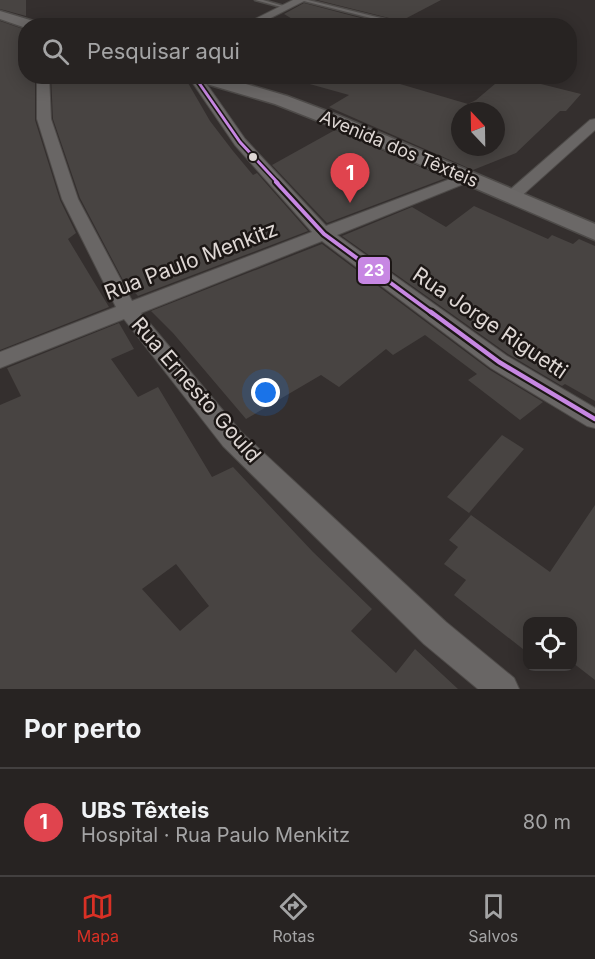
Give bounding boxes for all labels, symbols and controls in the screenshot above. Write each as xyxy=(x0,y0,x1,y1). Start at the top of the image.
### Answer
search box xyxy=(18,18,577,84)
icon: search xyxy=(39,35,72,68)
text: Pesquisar aqui xyxy=(87,38,240,64)
north arrow xyxy=(451,102,505,156)
street label: Avenida dos Têxteis xyxy=(317,106,481,191)
unlabelled marker xyxy=(247,151,259,163)
pin: 1 xyxy=(330,154,370,203)
street label: Rua Paulo Menkitz xyxy=(101,216,281,305)
line badge: 23 xyxy=(357,256,391,285)
text: 23 xyxy=(364,260,384,280)
street label: Rua Jorge Riguetti xyxy=(408,262,572,384)
street label: Rua Ernesto Gould xyxy=(127,312,266,467)
your location xyxy=(251,378,280,407)
map controls xyxy=(523,617,577,671)
button: locate xyxy=(523,617,577,671)
text: Por perto xyxy=(24,713,142,744)
text: UBS Têxteis xyxy=(81,797,209,823)
text: 1 xyxy=(39,810,48,834)
text: 80 m xyxy=(523,810,571,834)
text: Hospital · Rua Paulo Menkitz xyxy=(81,823,350,847)
tab: Mapa xyxy=(77,890,119,946)
tab: Rotas xyxy=(273,890,315,946)
tab: Salvos xyxy=(468,890,518,946)

